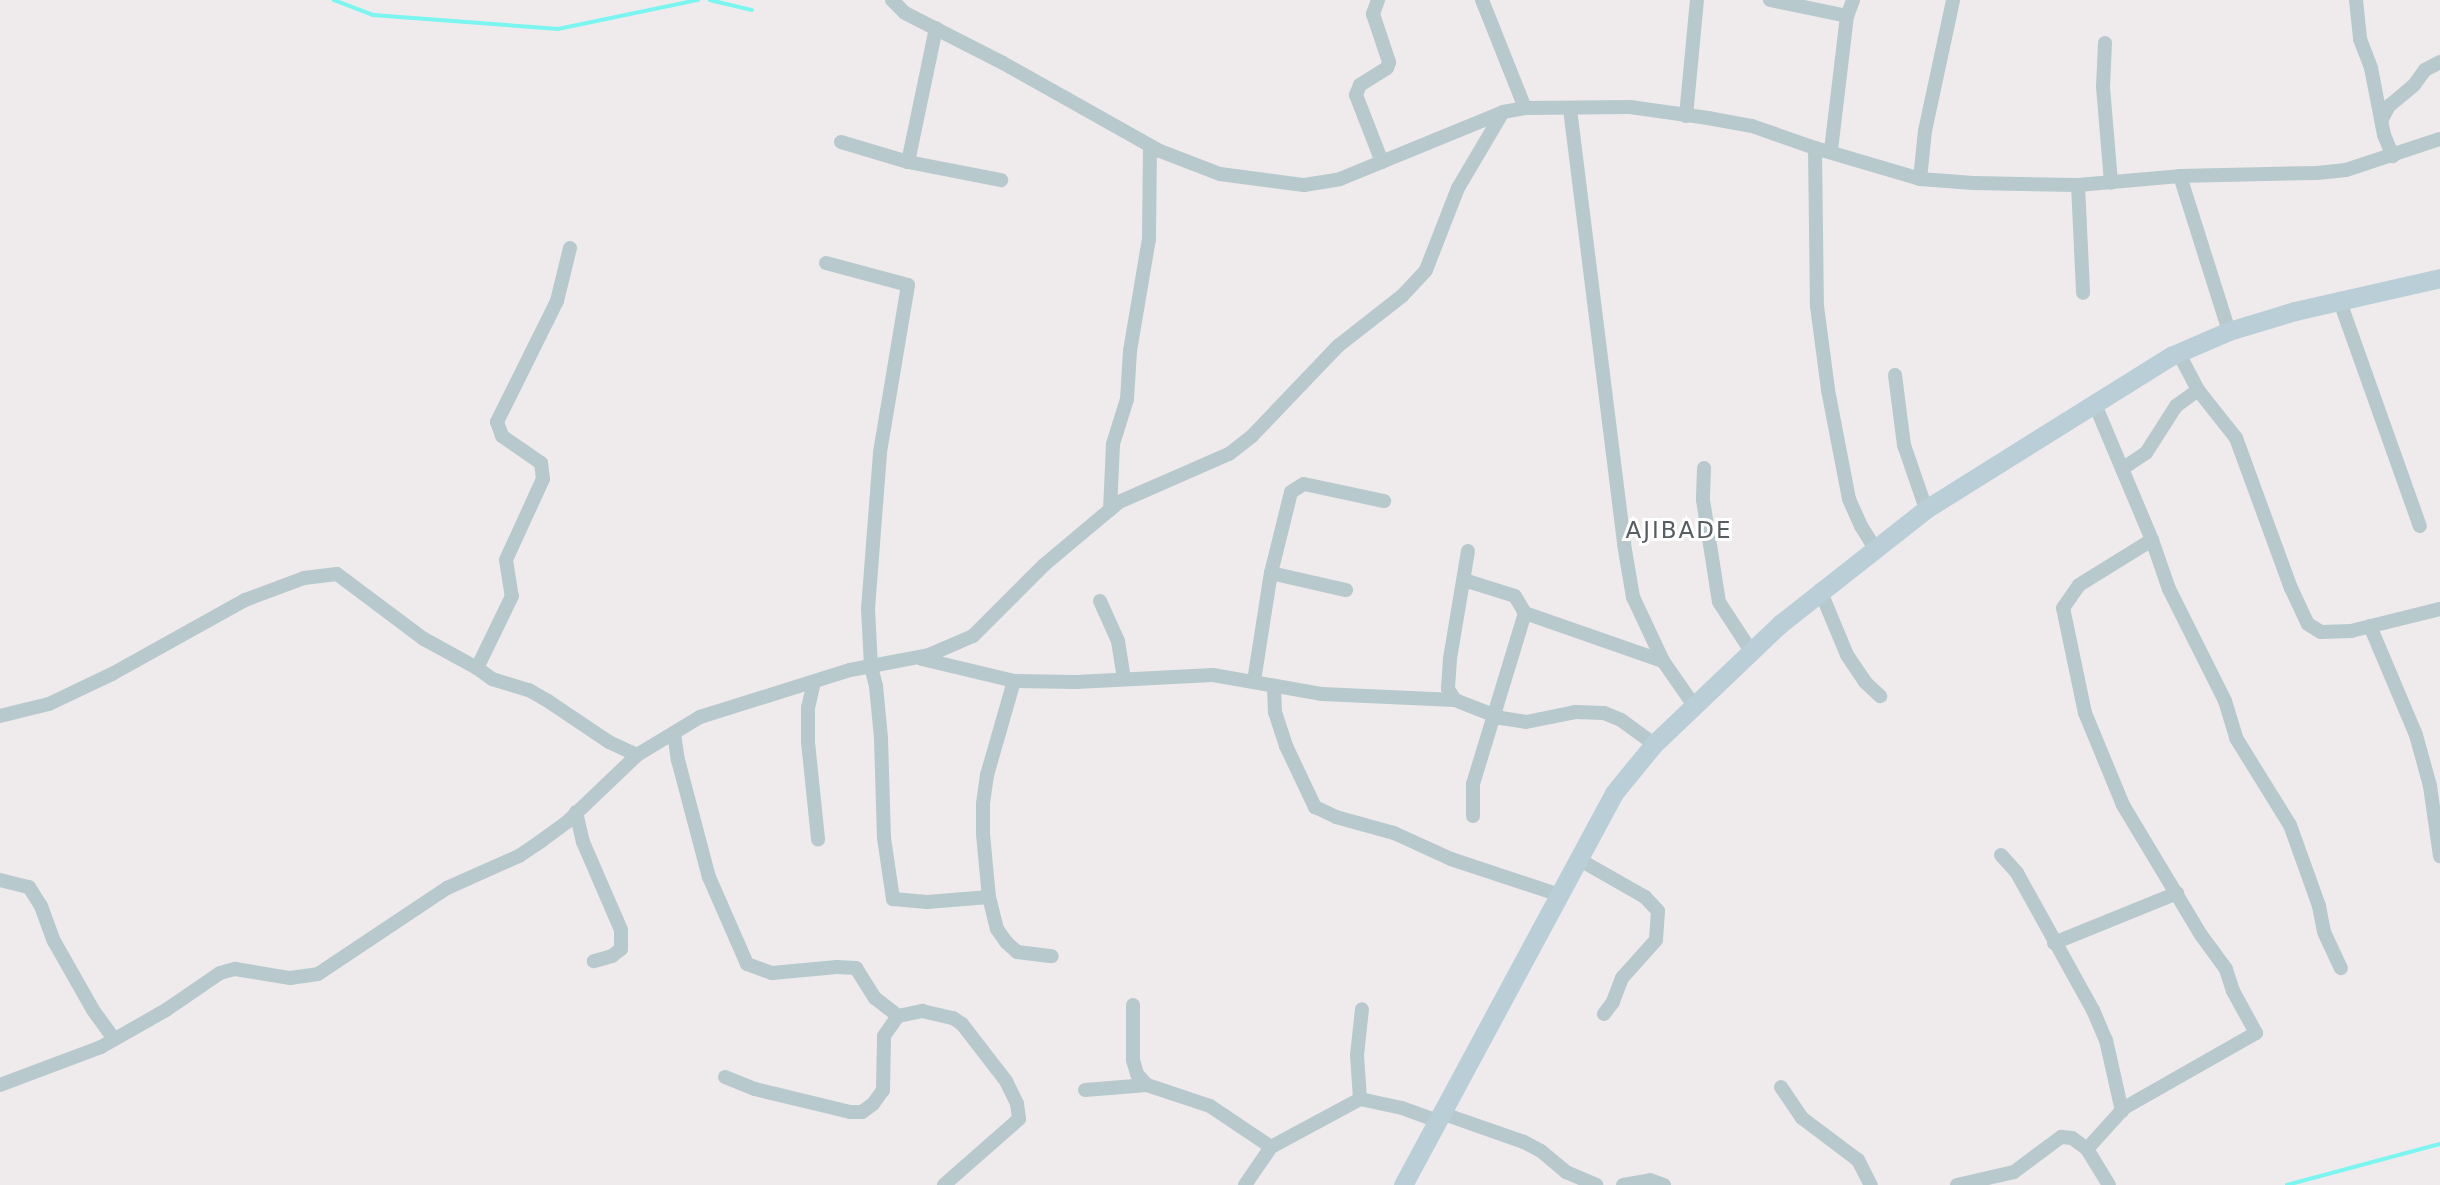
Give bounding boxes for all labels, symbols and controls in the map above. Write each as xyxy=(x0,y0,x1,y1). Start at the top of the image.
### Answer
district label: AJIBADE xyxy=(1626,516,1732,544)

